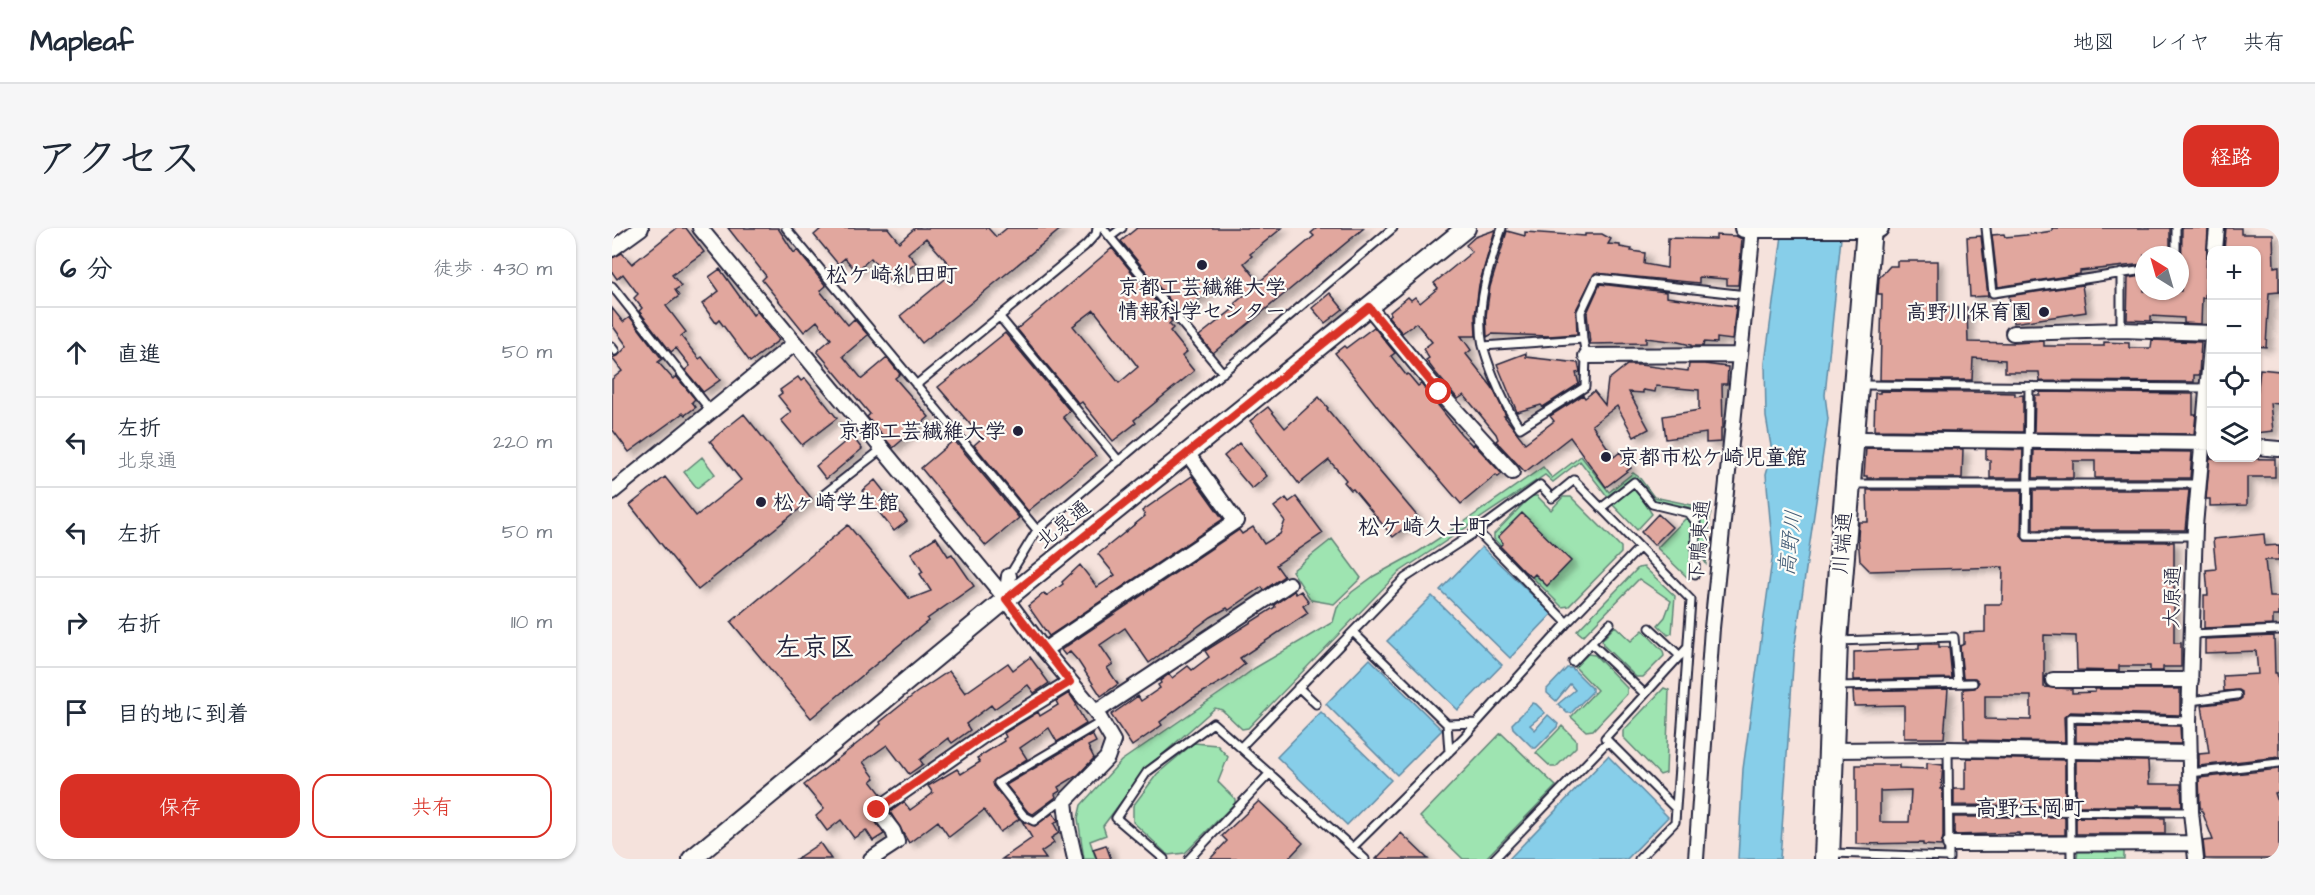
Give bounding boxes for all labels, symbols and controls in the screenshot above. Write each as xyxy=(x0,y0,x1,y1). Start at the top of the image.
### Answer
text: Mapleaf xyxy=(30,22,133,61)
text: 地図 xyxy=(2073,28,2115,57)
text: レイヤ xyxy=(2148,28,2210,57)
text: 共有 xyxy=(2243,28,2285,57)
button: 経路 xyxy=(2183,125,2279,187)
text: アクセス xyxy=(36,131,201,189)
north arrow xyxy=(2135,246,2189,300)
map controls xyxy=(2207,246,2261,462)
button: + xyxy=(2207,246,2261,300)
text: 6 分 xyxy=(60,251,113,287)
text: 徒歩 · 430 m xyxy=(433,255,552,283)
marker: 京都工芸繊維大学 情報科学センター xyxy=(1195,258,1209,272)
district label: 松ケ崎糺田町 xyxy=(826,260,958,291)
place label: 京都工芸繊維大学 情報科学センター xyxy=(1118,273,1286,326)
place label: 高野川保育園 xyxy=(1906,298,2032,327)
button: − xyxy=(2207,300,2261,354)
marker: 高野川保育園 xyxy=(2037,305,2051,319)
icon: ahead xyxy=(60,336,93,369)
text: 50 m xyxy=(502,338,552,366)
text: 直進 xyxy=(117,339,161,370)
button: locate xyxy=(2207,354,2261,408)
route start xyxy=(1425,378,1451,404)
button: layers xyxy=(2207,408,2261,462)
text: 左折 xyxy=(117,413,161,444)
place label: 京都工芸繊維大学 xyxy=(838,417,1006,446)
marker: 京都工芸繊維大学 xyxy=(1011,424,1025,438)
icon: left xyxy=(60,426,93,459)
text: 220 m xyxy=(493,428,552,456)
place label: 京都市松ケ崎児童館 xyxy=(1618,443,1807,472)
text: 北泉通 xyxy=(117,447,177,475)
marker: 京都市松ケ崎児童館 xyxy=(1599,450,1613,464)
place label: 松ヶ崎学生館 xyxy=(773,488,899,517)
street label: 北泉通 xyxy=(1030,493,1097,555)
marker: 松ヶ崎学生館 xyxy=(754,495,768,509)
street label: 下鴨東通 xyxy=(1681,498,1718,584)
water label: 高野川 xyxy=(1771,509,1810,578)
street label: 川端通 xyxy=(1826,511,1859,575)
district label: 松ケ崎久土町 xyxy=(1358,512,1490,543)
icon: left xyxy=(60,516,93,549)
text: 50 m xyxy=(502,518,552,546)
text: 左折 xyxy=(117,519,161,550)
street label: 大原通 xyxy=(2157,565,2188,629)
icon: right xyxy=(60,606,93,639)
text: 110 m xyxy=(511,608,552,636)
text: 右折 xyxy=(117,609,161,640)
district label: 左京区 xyxy=(775,629,856,667)
icon: arrive xyxy=(60,696,93,729)
text: 目的地に到着 xyxy=(117,699,249,730)
button: 保存 xyxy=(60,774,300,838)
button: 共有 xyxy=(312,774,552,838)
district label: 高野玉岡町 xyxy=(1975,793,2085,824)
route end xyxy=(863,796,889,822)

